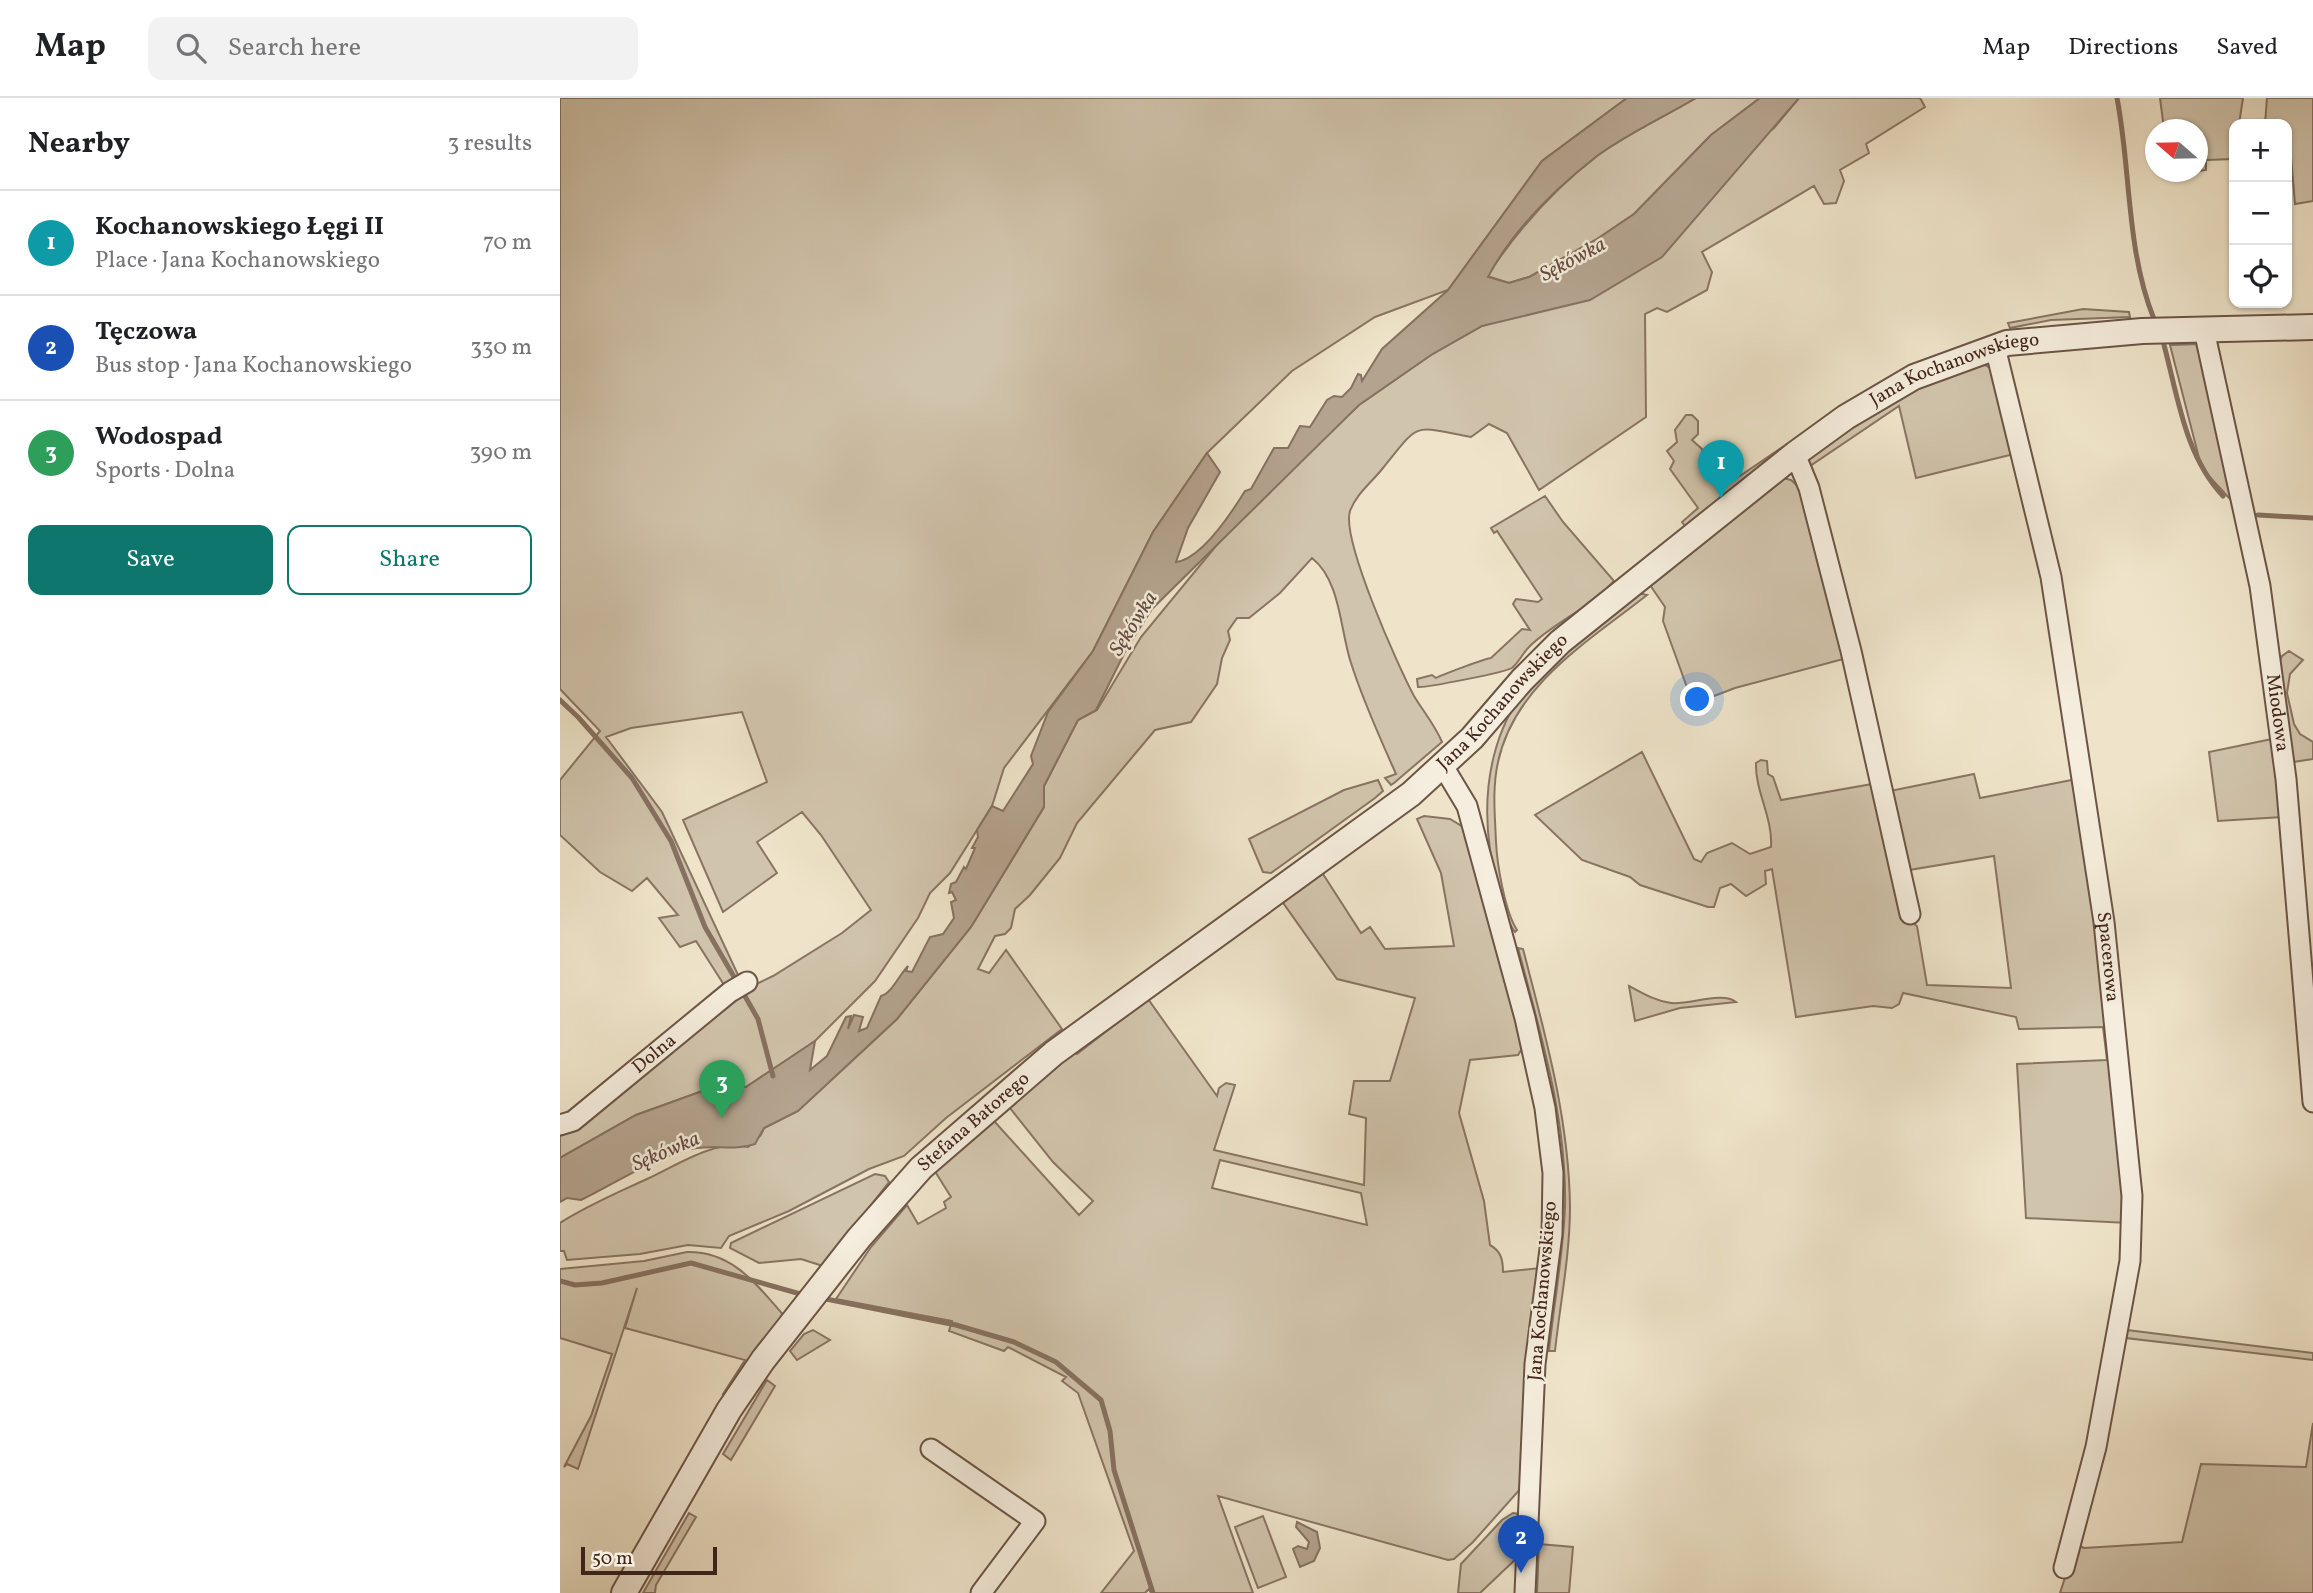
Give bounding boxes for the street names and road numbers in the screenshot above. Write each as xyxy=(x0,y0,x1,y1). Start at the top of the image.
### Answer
street label: Jana Kochanowskiego xyxy=(1865,327,2040,413)
street label: Jana Kochanowskiego xyxy=(1431,627,1574,777)
street label: Miodowa xyxy=(2259,672,2295,753)
street label: Spacerowa xyxy=(2090,910,2125,1003)
street label: Dolna xyxy=(627,1028,682,1080)
street label: Stefana Batorego xyxy=(912,1066,1036,1178)
street label: Jana Kochanowskiego xyxy=(1522,1200,1564,1382)

